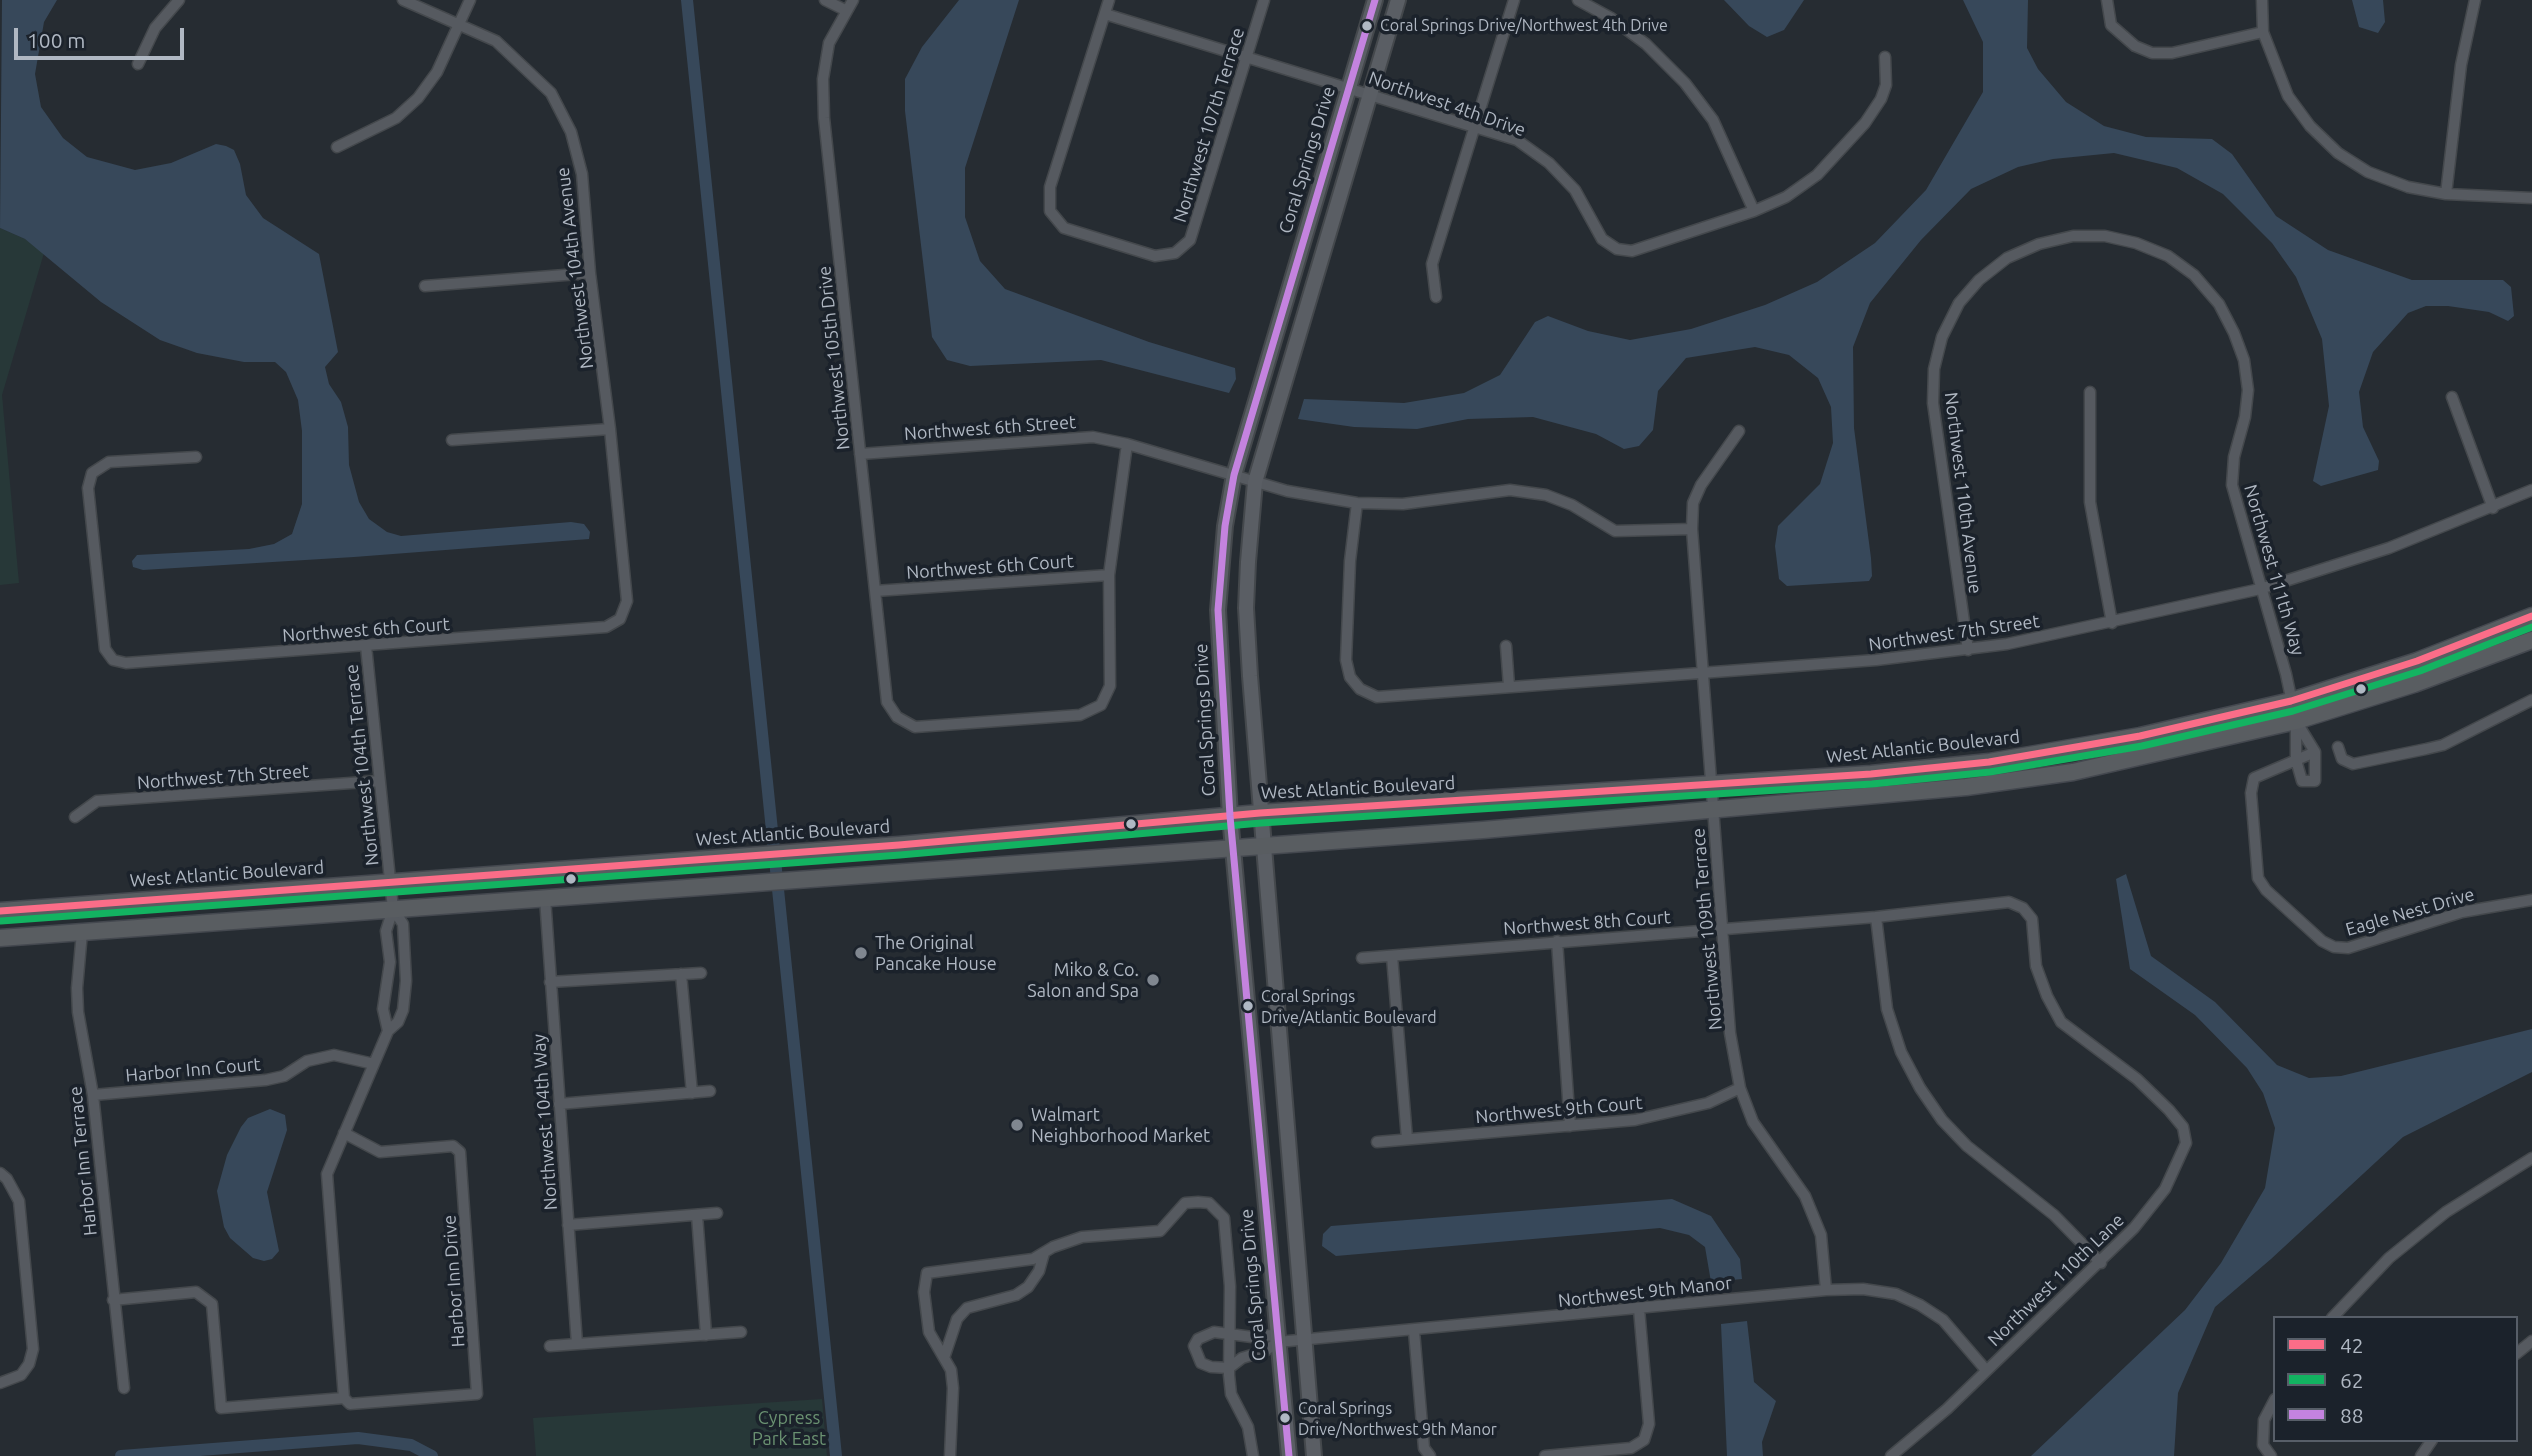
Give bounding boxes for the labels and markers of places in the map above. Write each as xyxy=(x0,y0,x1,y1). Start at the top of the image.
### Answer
place label: Coral Springs Drive/Northwest 4th Drive xyxy=(1380,16,1668,36)
marker: Coral Springs Drive/Northwest 4th Drive xyxy=(1360,19,1374,33)
unlabelled marker xyxy=(2354,682,2368,696)
unlabelled marker xyxy=(1124,817,1138,831)
unlabelled marker xyxy=(564,872,578,886)
place label: The Original Pancake House xyxy=(875,932,997,974)
marker: The Original Pancake House xyxy=(853,945,869,961)
place label: Miko & Co. Salon and Spa xyxy=(1027,959,1139,1002)
marker: Miko & Co. Salon and Spa xyxy=(1145,972,1161,988)
place label: Coral Springs Drive/Atlantic Boulevard xyxy=(1261,987,1437,1025)
marker: Coral Springs Drive/Atlantic Boulevard xyxy=(1241,999,1255,1013)
place label: Walmart Neighborhood Market xyxy=(1031,1104,1210,1146)
marker: Walmart Neighborhood Market xyxy=(1009,1117,1025,1133)
place label: Coral Springs Drive/Northwest 9th Manor xyxy=(1298,1399,1497,1437)
marker: Coral Springs Drive/Northwest 9th Manor xyxy=(1278,1411,1292,1425)

